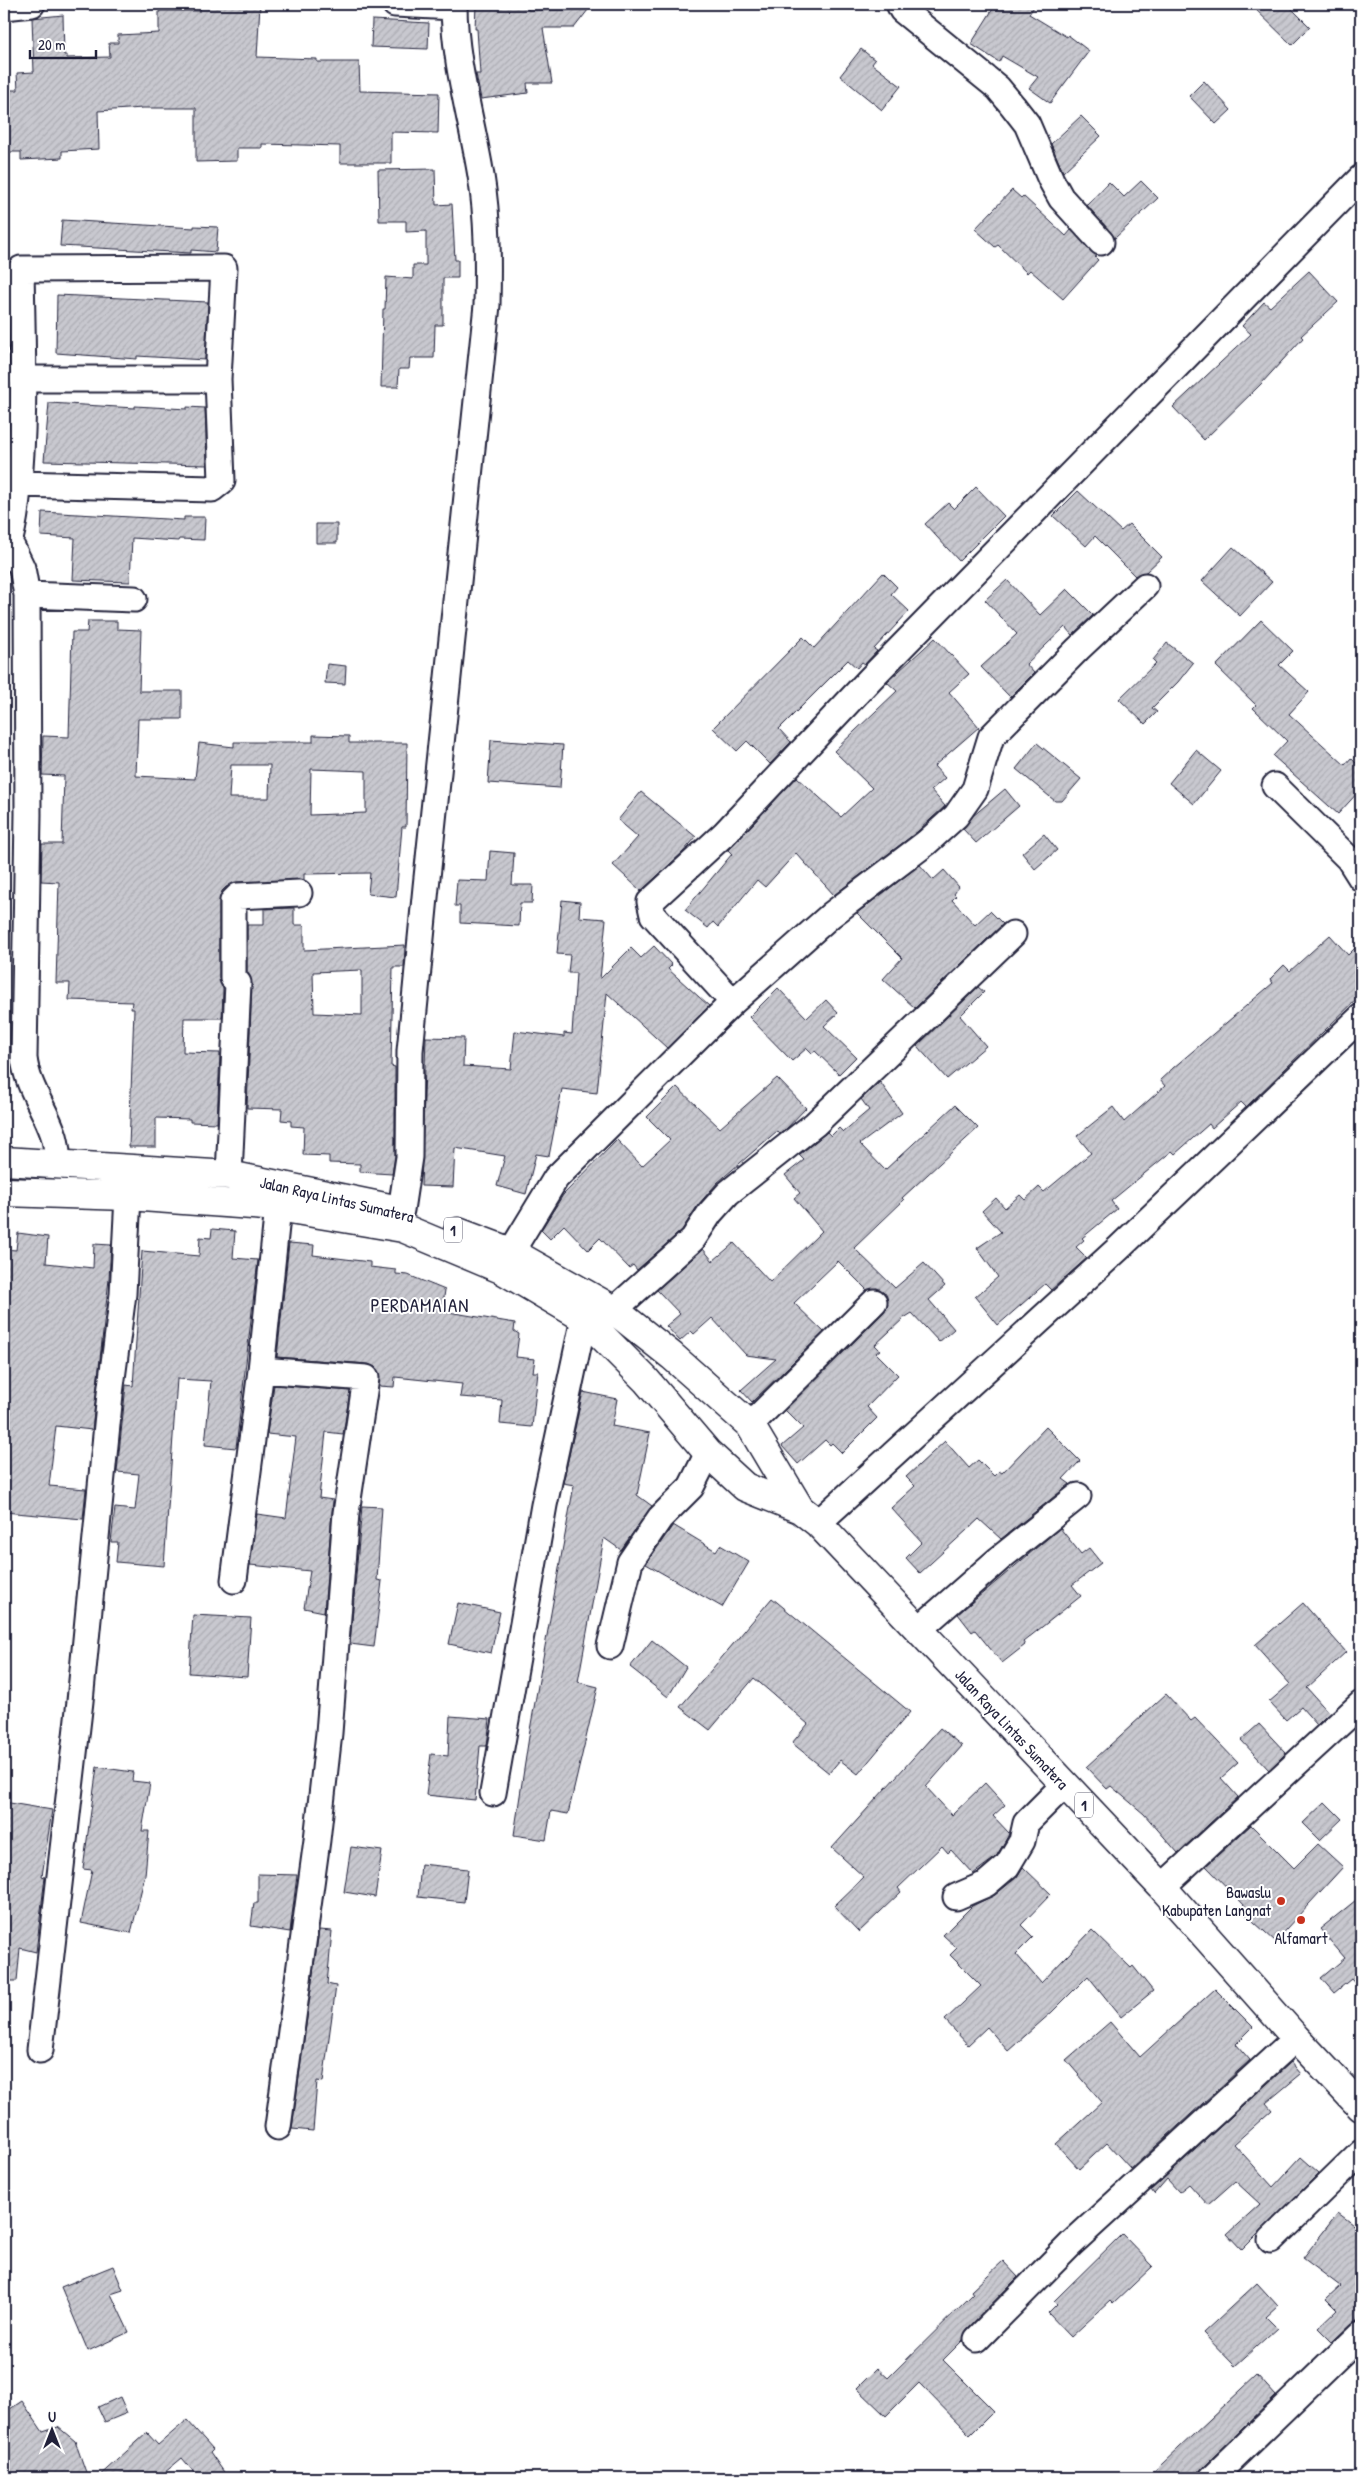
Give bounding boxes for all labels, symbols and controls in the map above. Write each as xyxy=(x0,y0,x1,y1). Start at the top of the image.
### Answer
scale bar xyxy=(30,28,96,60)
text: 20 m xyxy=(38,34,65,55)
street label: Jalan Raya Lintas Sumatera xyxy=(258,1171,416,1227)
road number: 1 xyxy=(444,1218,462,1242)
district label: PERDAMAIAN xyxy=(371,1292,469,1318)
street label: Jalan Raya Lintas Sumatera xyxy=(950,1664,1074,1794)
road number: 1 xyxy=(1075,1792,1093,1818)
place label: Bawaslu Kabupaten Langnat xyxy=(1162,1881,1272,1921)
marker: Bawaslu Kabupaten Langnat xyxy=(1275,1895,1287,1907)
marker: Alfamart xyxy=(1295,1914,1307,1926)
place label: Alfamart xyxy=(1275,1927,1328,1949)
north arrow xyxy=(28,2404,78,2454)
text: U xyxy=(48,2407,56,2426)

